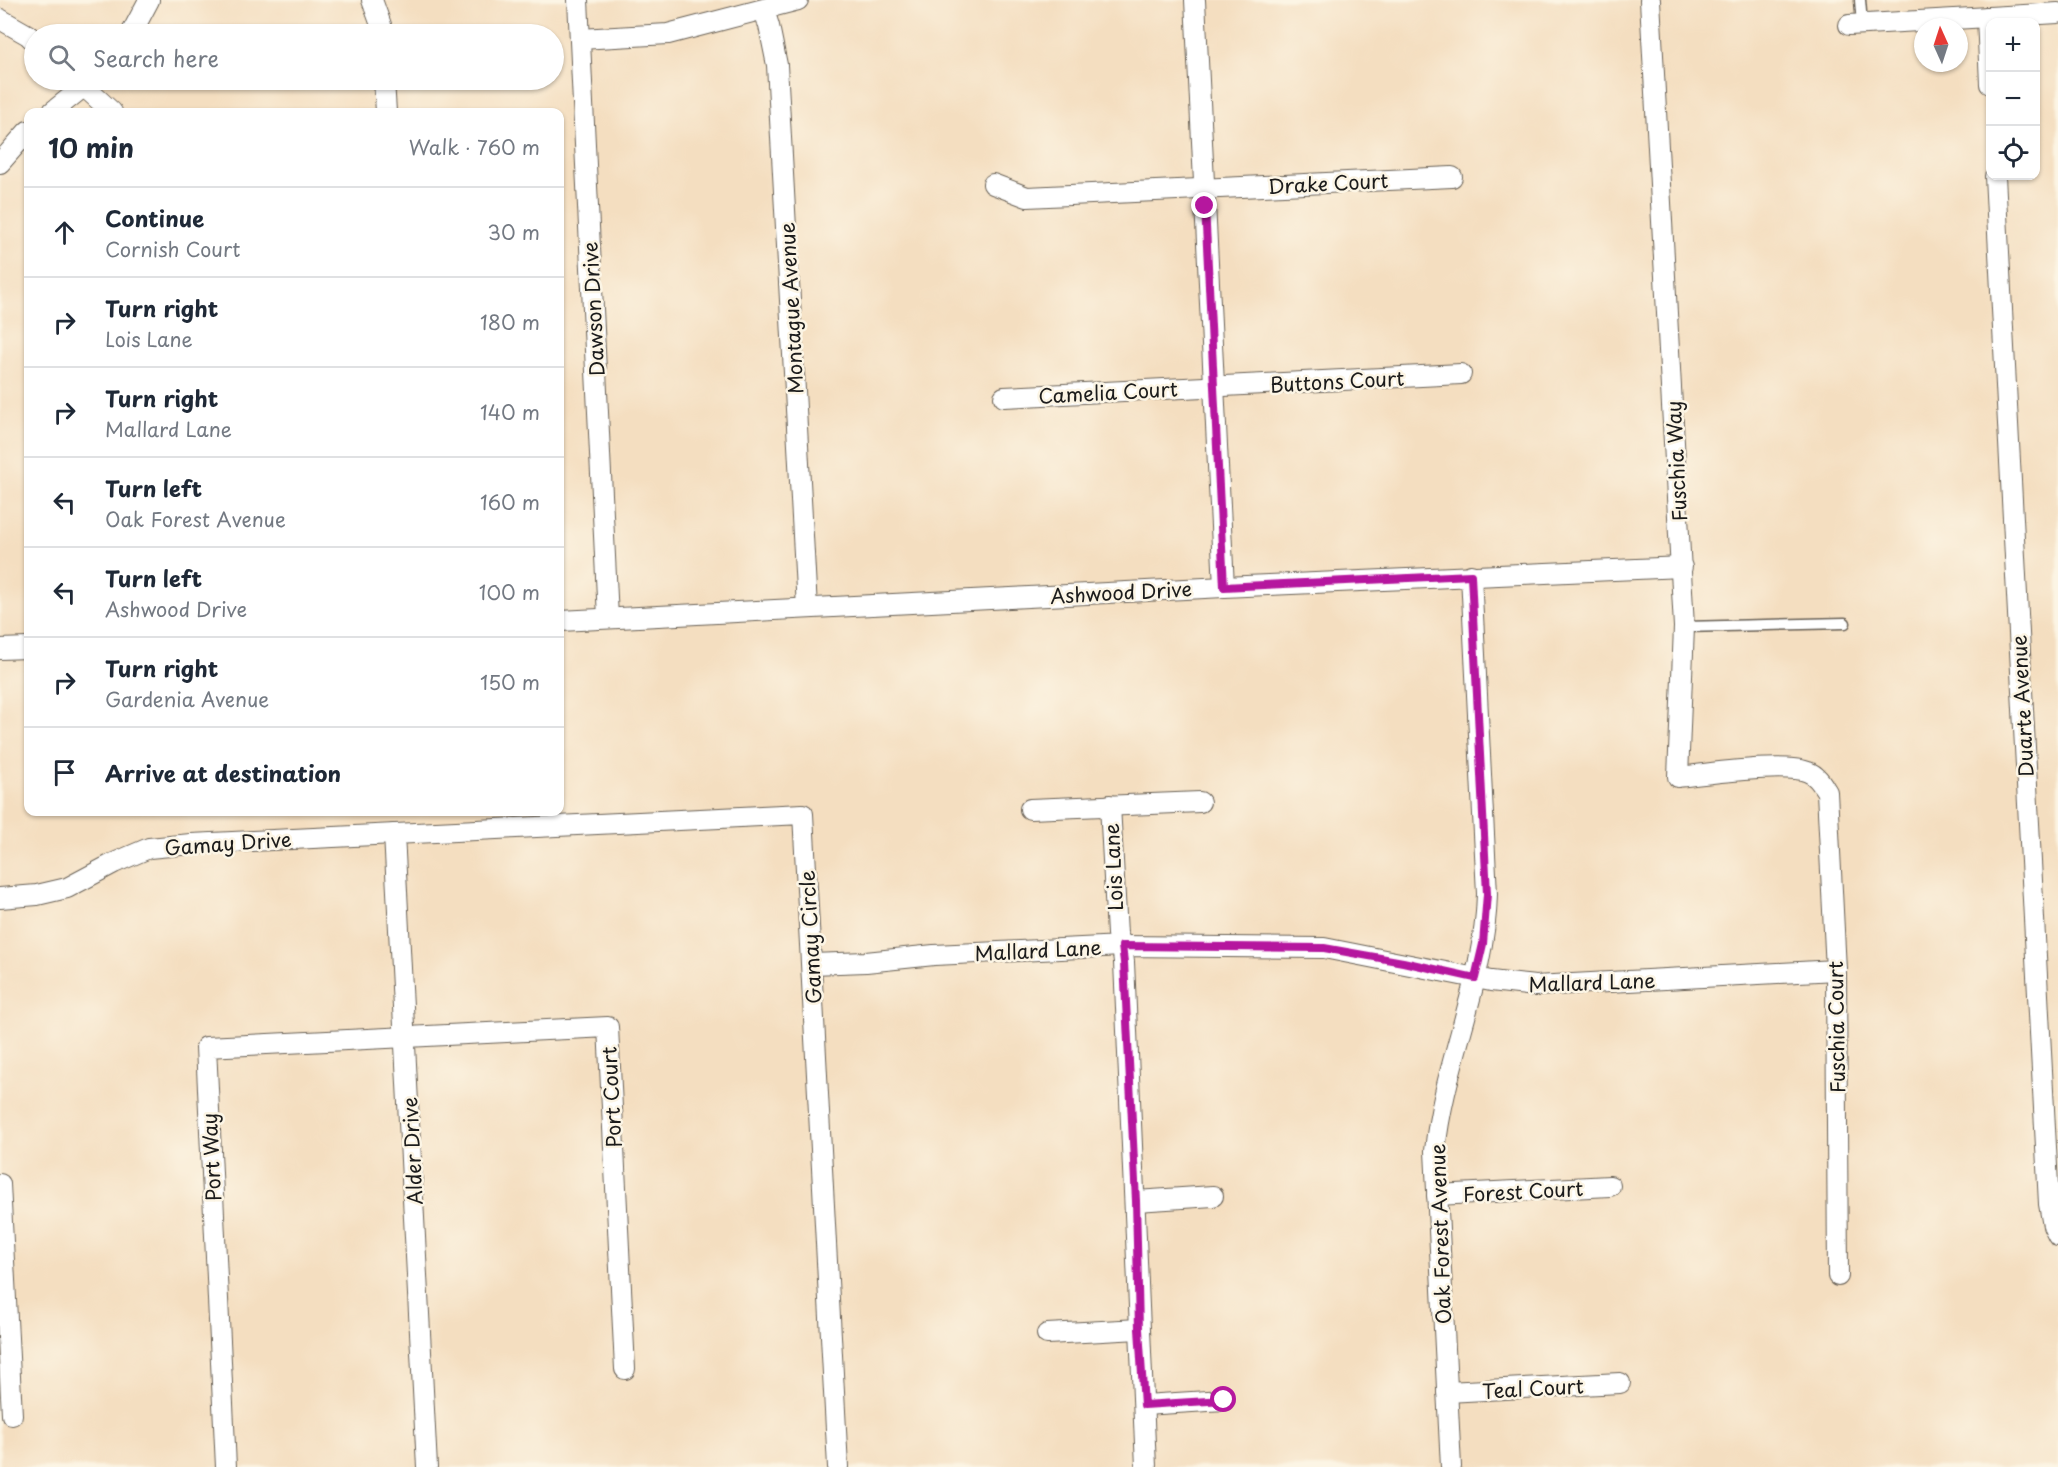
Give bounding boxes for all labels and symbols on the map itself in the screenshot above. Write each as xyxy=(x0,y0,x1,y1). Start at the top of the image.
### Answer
north arrow xyxy=(1914,18,1968,72)
street label: Drake Court xyxy=(1267,165,1389,201)
route end xyxy=(1191,192,1217,218)
street label: Montague Avenue xyxy=(772,221,810,395)
street label: Dawson Drive xyxy=(574,241,612,377)
street label: Buttons Court xyxy=(1269,362,1405,400)
street label: Camelia Court xyxy=(1037,373,1179,411)
street label: Fuschia Way xyxy=(1658,400,1694,522)
street label: Ashwood Drive xyxy=(1049,573,1193,611)
street label: Duarte Avenue xyxy=(2003,634,2041,778)
street label: Lois Lane xyxy=(1096,822,1130,912)
street label: Gamay Drive xyxy=(163,824,293,862)
street label: Gamay Circle xyxy=(792,869,828,1005)
street label: Mallard Lane xyxy=(974,932,1102,968)
street label: Fuschia Court xyxy=(1820,961,1852,1093)
street label: Mallard Lane xyxy=(1528,965,1656,999)
street label: Port Court xyxy=(593,1046,629,1148)
street label: Alder Drive xyxy=(394,1096,430,1206)
street label: Port Way xyxy=(194,1112,228,1202)
street label: Oak Forest Avenue xyxy=(1422,1143,1458,1325)
street label: Forest Court xyxy=(1462,1173,1584,1209)
street label: Teal Court xyxy=(1481,1370,1585,1406)
route start xyxy=(1210,1386,1236,1412)

